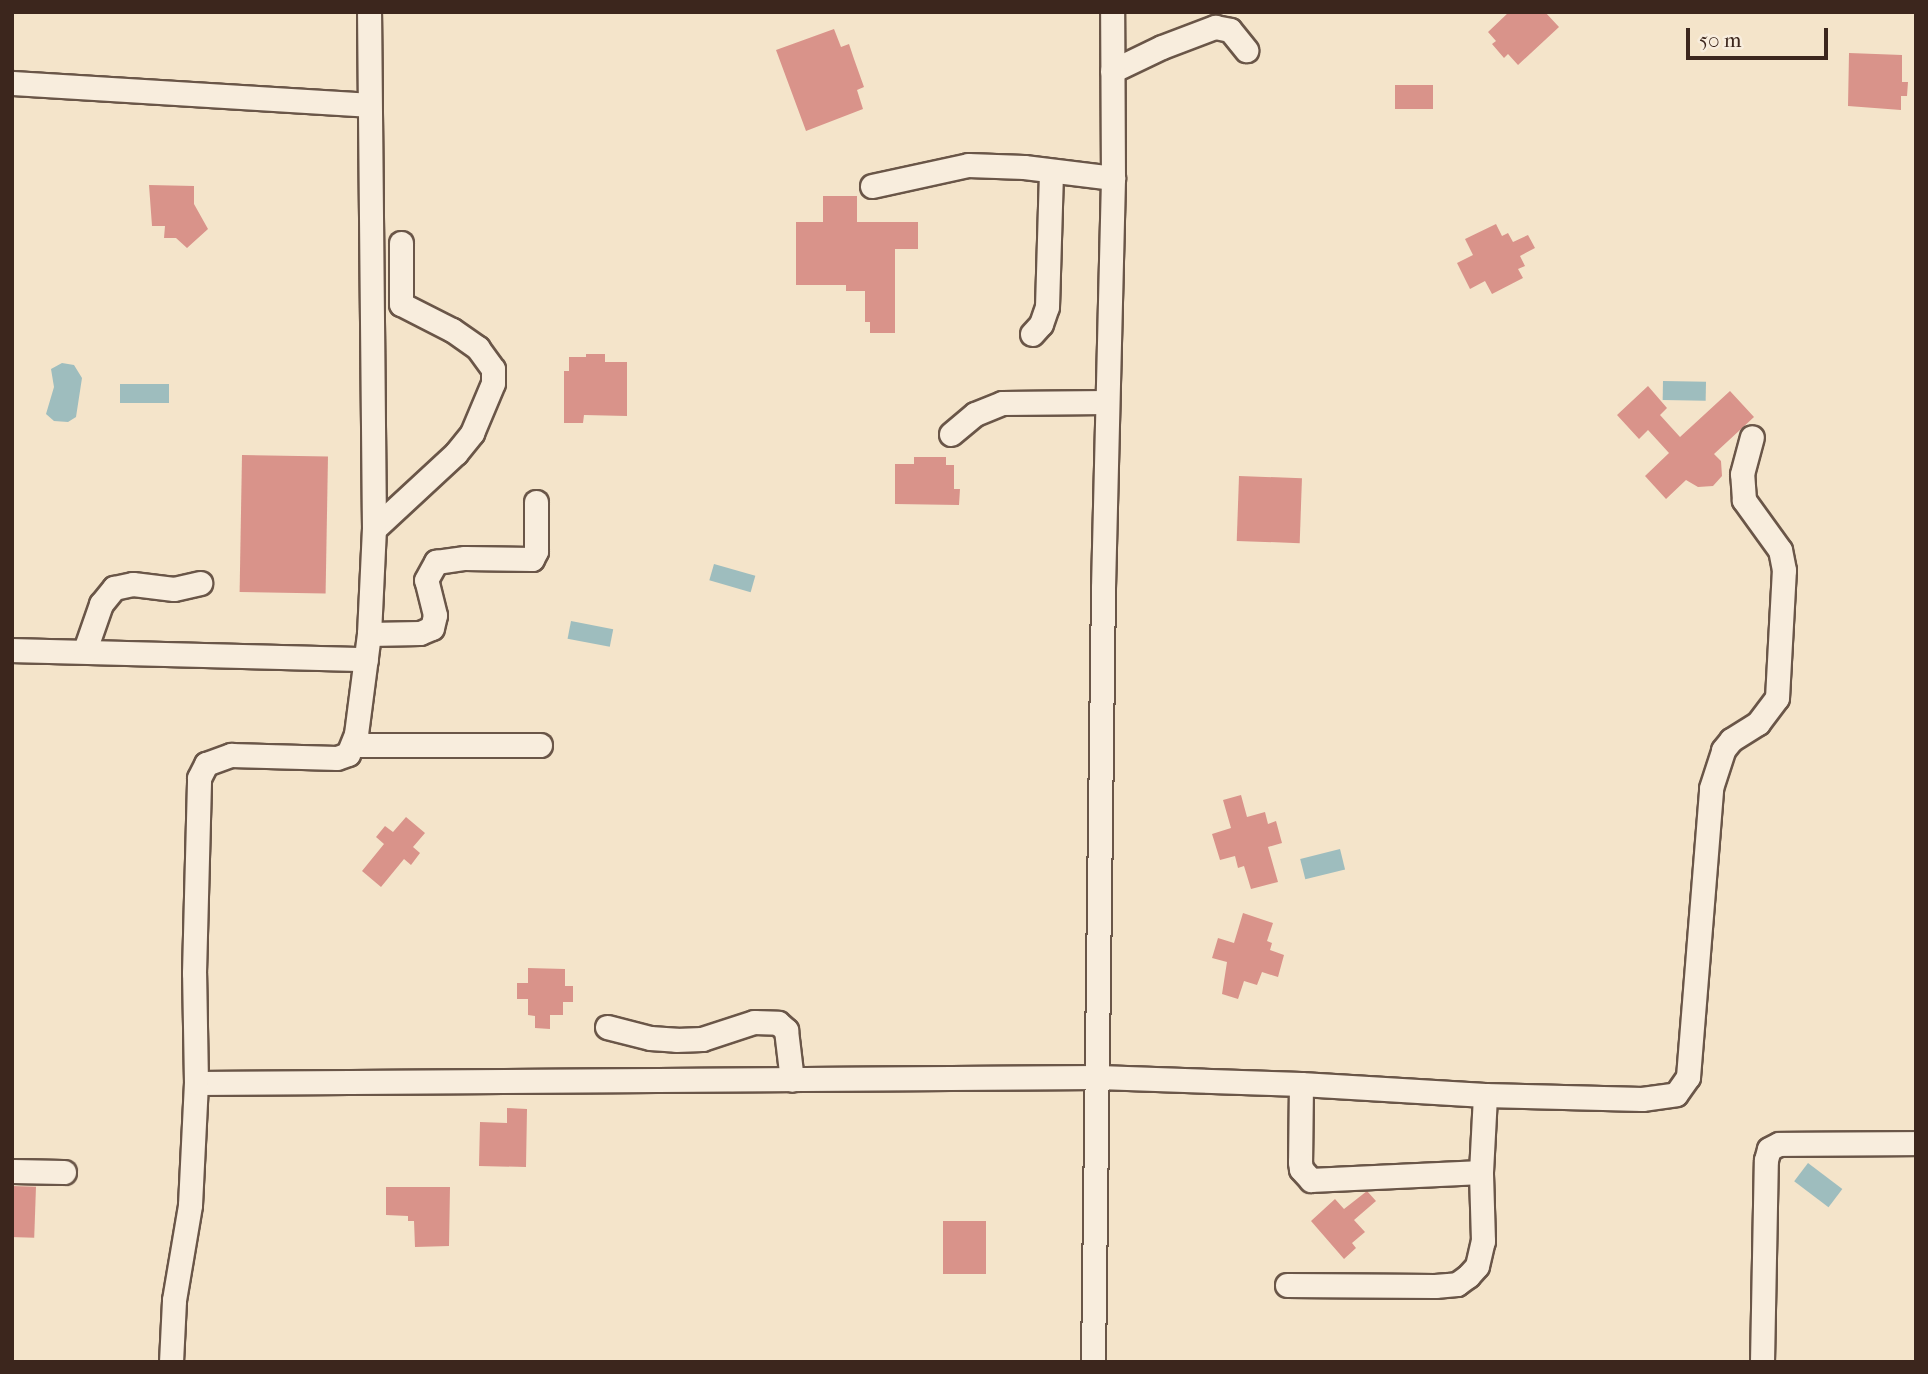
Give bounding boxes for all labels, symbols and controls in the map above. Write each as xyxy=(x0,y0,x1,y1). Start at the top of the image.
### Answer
scale bar xyxy=(1690,14,1832,58)
text: 50 m xyxy=(1699,28,1742,52)

